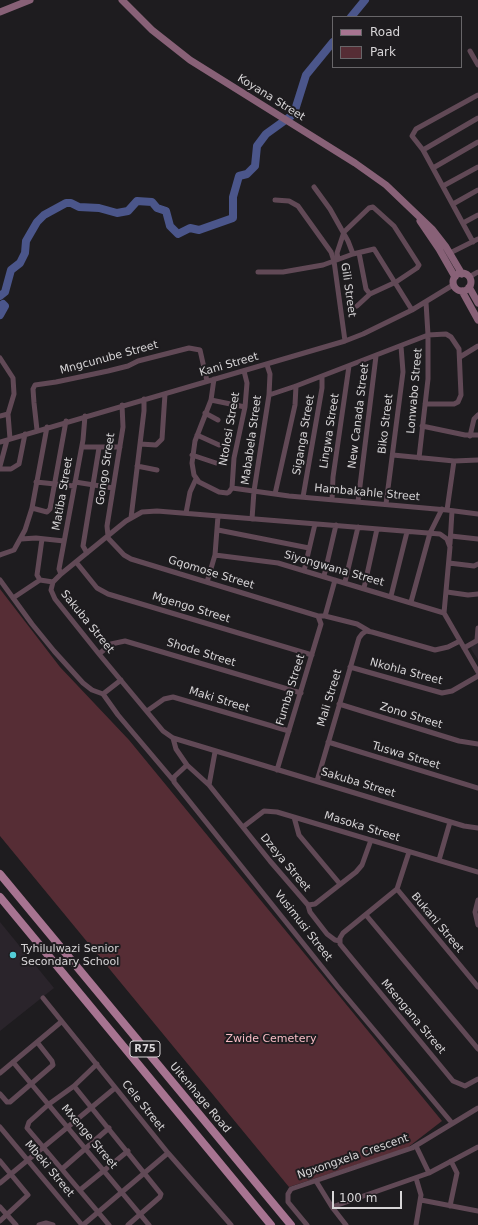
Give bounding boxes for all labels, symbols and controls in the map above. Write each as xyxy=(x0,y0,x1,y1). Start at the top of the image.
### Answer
legend xyxy=(332,16,462,68)
text: Road xyxy=(370,25,400,39)
text: Park xyxy=(370,45,396,59)
street label: Koyana Street xyxy=(235,72,307,124)
street label: Gili Street xyxy=(338,262,358,318)
street label: Mngcunube Street xyxy=(58,339,160,377)
street label: Lonwabo Street xyxy=(405,348,425,434)
street label: Kani Street xyxy=(198,350,260,380)
street label: New Canada Street xyxy=(346,362,372,470)
street label: Ntolosi Street xyxy=(217,391,243,467)
street label: Lingwa Street xyxy=(318,393,342,469)
street label: Biko Street xyxy=(376,393,396,455)
street label: Mababela Street xyxy=(239,394,265,486)
street label: Siganga Street xyxy=(290,394,318,476)
street label: Gongo Street xyxy=(94,432,118,506)
street label: Matiba Street xyxy=(50,456,76,532)
street label: Hambakahle Street xyxy=(314,482,420,504)
street label: Siyongwana Street xyxy=(282,548,386,590)
street label: Gqomose Street xyxy=(166,554,256,592)
street label: Sakuba Street xyxy=(58,588,116,656)
street label: Mgengo Street xyxy=(150,590,232,626)
street label: Shode Street xyxy=(165,636,237,670)
street label: Fumba Street xyxy=(274,653,308,727)
street label: Nkohla Street xyxy=(368,656,444,688)
street label: Mali Street xyxy=(315,668,345,728)
street label: Maki Street xyxy=(187,685,251,715)
street label: Zono Street xyxy=(378,700,444,732)
street label: Tuswa Street xyxy=(370,739,442,773)
street label: Sakuba Street xyxy=(319,765,397,801)
street label: Masoka Street xyxy=(323,809,401,845)
street label: Dzeya Street xyxy=(257,831,313,895)
street label: Vusimusi Street xyxy=(271,888,335,964)
street label: Bukani Street xyxy=(408,890,466,956)
place label: Tyhilulwazi Senior Secondary School xyxy=(21,942,119,968)
marker: Tyhilulwazi Senior Secondary School xyxy=(8,950,18,960)
street label: Msengana Street xyxy=(378,977,448,1057)
park label: Zwide Cemetery xyxy=(226,1032,316,1046)
road number: R75 xyxy=(130,1041,160,1057)
street label: Uitenhage Road xyxy=(167,1060,233,1136)
street label: Cele Street xyxy=(119,1078,167,1134)
street label: Mxenge Street xyxy=(58,1102,120,1172)
street label: Ngxongxela Crescent xyxy=(296,1132,410,1182)
street label: Mbeki Street xyxy=(22,1138,76,1200)
scale bar xyxy=(334,1183,404,1209)
text: 100 m xyxy=(339,1191,377,1205)

